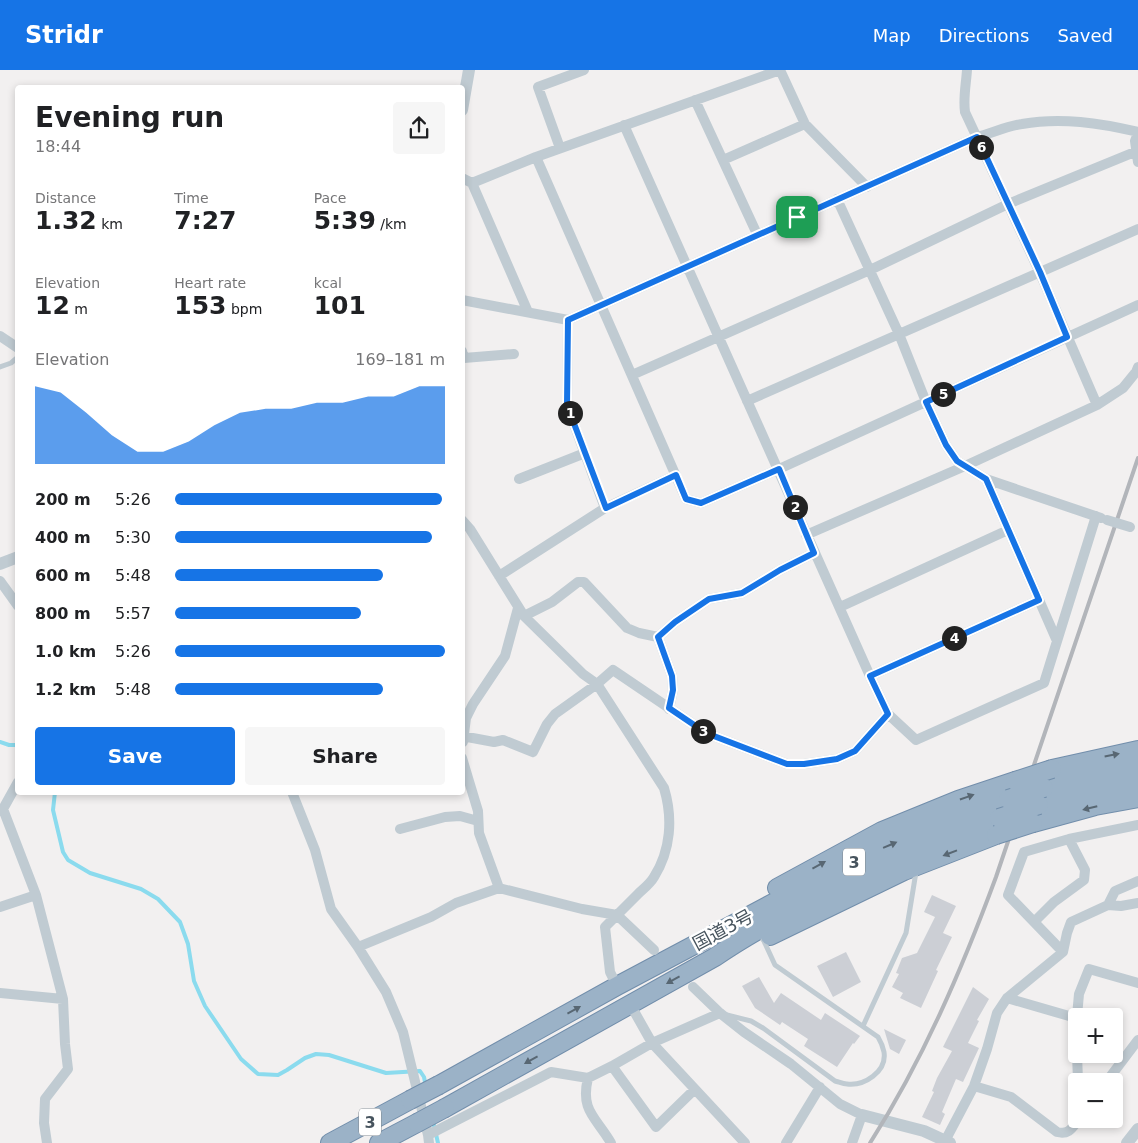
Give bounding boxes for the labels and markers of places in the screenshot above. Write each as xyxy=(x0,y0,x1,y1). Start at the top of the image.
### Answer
pin: 6 xyxy=(968,134,994,160)
pin xyxy=(776,196,818,238)
pin: 5 xyxy=(930,382,956,406)
pin: 1 xyxy=(558,400,582,426)
pin: 2 xyxy=(782,494,808,520)
pin: 4 xyxy=(942,626,966,650)
pin: 3 xyxy=(690,718,716,744)

